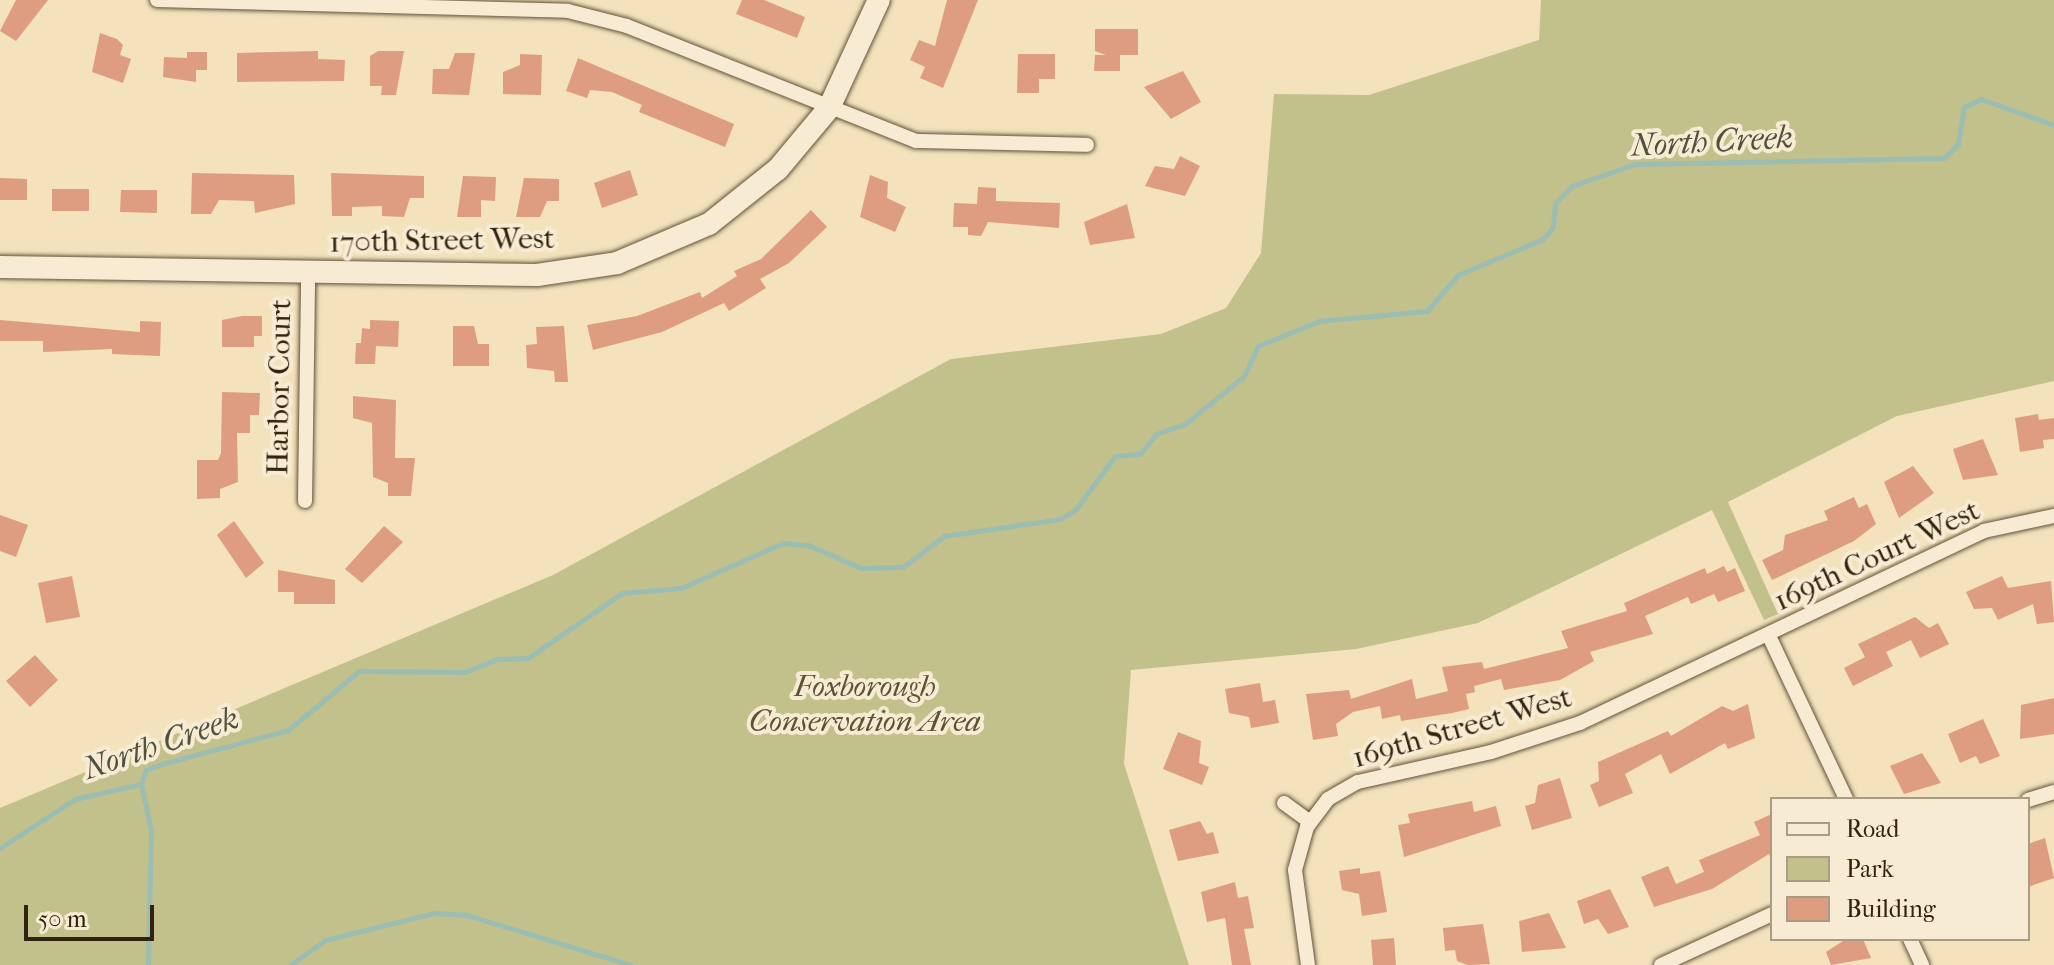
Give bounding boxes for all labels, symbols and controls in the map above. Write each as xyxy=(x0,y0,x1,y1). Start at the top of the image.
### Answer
water label: North Creek xyxy=(1630,119,1794,165)
street label: 170th Street West xyxy=(329,221,555,261)
street label: Harbor Court xyxy=(260,299,300,475)
street label: 169th Court West xyxy=(1768,493,1986,619)
park label: Foxborough Conservation Area xyxy=(749,669,981,740)
street label: 169th Street West xyxy=(1348,680,1576,776)
water label: North Creek xyxy=(78,699,244,789)
legend xyxy=(1770,797,2030,941)
text: Road xyxy=(1846,815,1899,843)
text: Park xyxy=(1846,855,1894,883)
scale bar xyxy=(28,889,158,939)
text: Building xyxy=(1846,895,1936,923)
text: 50 m xyxy=(38,905,87,933)

